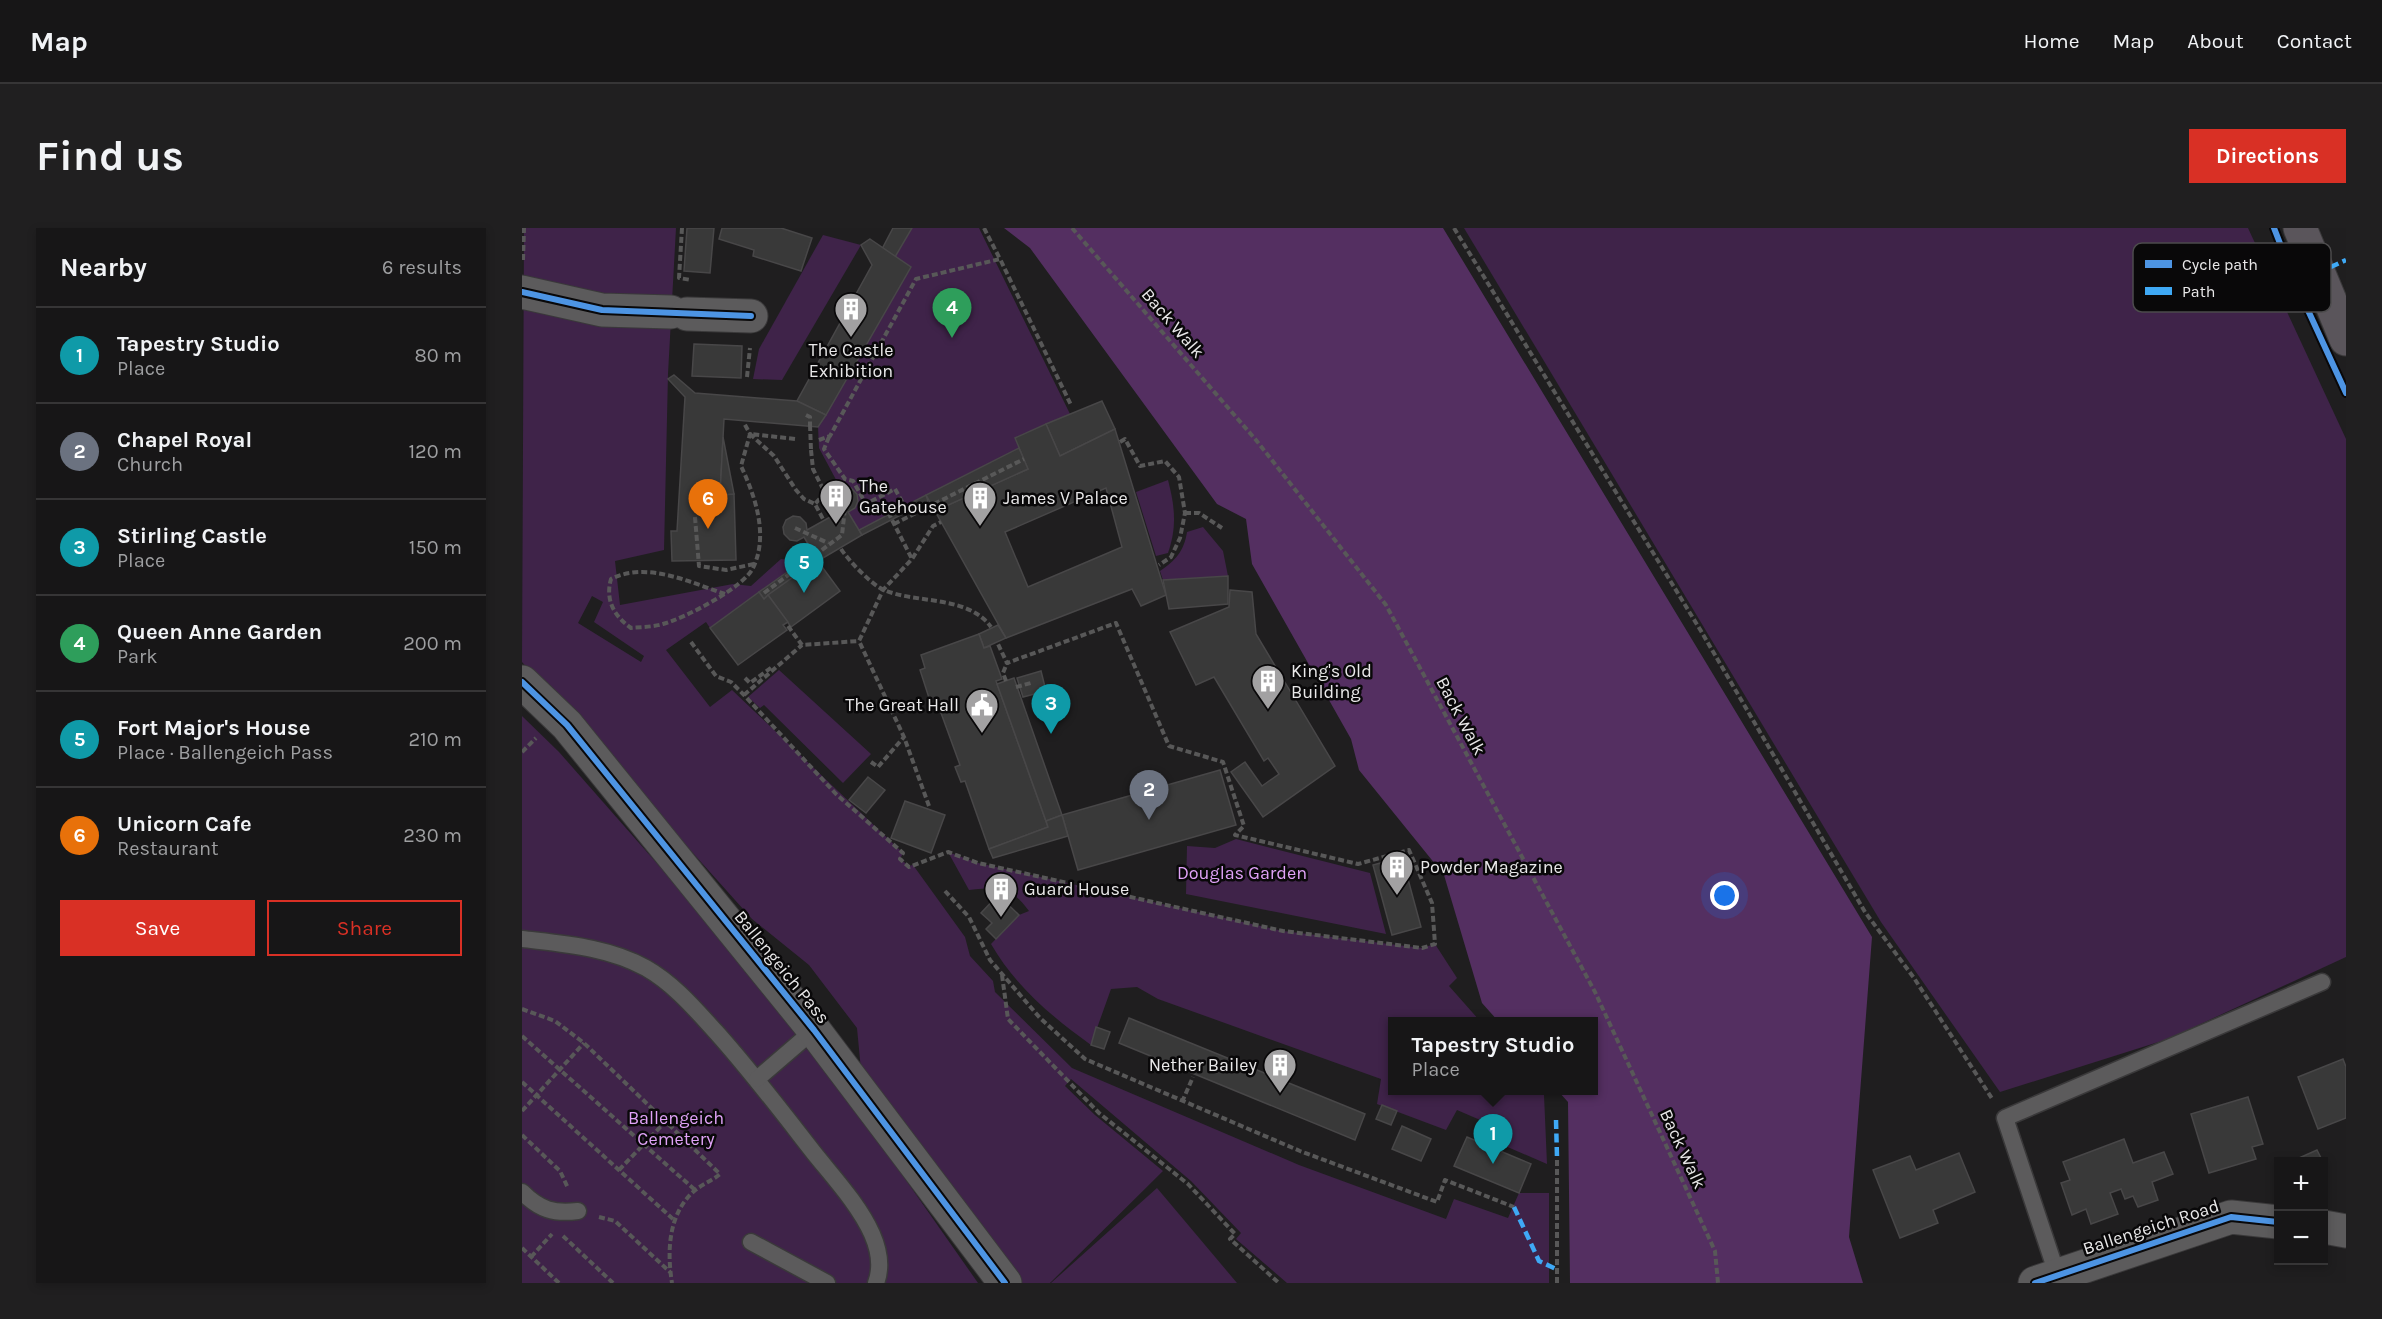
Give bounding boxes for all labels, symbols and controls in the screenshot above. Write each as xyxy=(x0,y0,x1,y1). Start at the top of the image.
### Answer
text: Map xyxy=(30,25,88,58)
text: Home xyxy=(2024,29,2080,53)
text: Map xyxy=(2113,29,2154,53)
text: About xyxy=(2187,29,2244,53)
text: Contact xyxy=(2277,29,2352,53)
button: Directions xyxy=(2189,129,2346,183)
text: Find us xyxy=(36,131,184,181)
legend xyxy=(2133,243,2331,312)
text: Nearby xyxy=(60,252,147,283)
text: Cycle path xyxy=(2182,255,2258,274)
text: 6 results xyxy=(382,256,462,279)
text: Path xyxy=(2182,282,2215,301)
street label: Back Walk xyxy=(1137,284,1209,362)
pin: 4 xyxy=(932,288,972,338)
building icon: The Castle Exhibition xyxy=(833,291,869,338)
text: Tapestry Studio xyxy=(117,331,280,357)
place label: The Castle Exhibition xyxy=(809,339,893,382)
text: 1 xyxy=(76,344,83,367)
text: 80 m xyxy=(414,344,462,367)
text: Place xyxy=(117,357,165,380)
text: Chapel Royal xyxy=(117,427,252,453)
text: 2 xyxy=(73,440,86,463)
text: 120 m xyxy=(408,440,462,463)
text: Church xyxy=(117,453,183,476)
place label: The Gatehouse xyxy=(859,475,947,518)
building icon: The Gatehouse xyxy=(818,478,854,525)
pin: 6 xyxy=(688,480,728,529)
building icon: James V Palace xyxy=(962,480,998,527)
place label: James V Palace xyxy=(1003,487,1128,509)
text: Stirling Castle xyxy=(117,523,267,549)
text: 3 xyxy=(73,536,86,559)
text: 150 m xyxy=(409,536,462,559)
pin: 5 xyxy=(784,544,824,593)
text: Place xyxy=(117,549,165,572)
text: Queen Anne Garden xyxy=(117,619,322,645)
text: 4 xyxy=(74,632,85,655)
text: 200 m xyxy=(403,632,462,655)
text: Park xyxy=(117,645,158,668)
place label: King's Old Building xyxy=(1291,660,1372,703)
building icon: King's Old Building xyxy=(1250,663,1286,710)
street label: Back Walk xyxy=(1431,673,1491,759)
pin: 3 xyxy=(1032,684,1070,734)
public building icon: The Great Hall xyxy=(964,687,1000,734)
place label: The Great Hall xyxy=(845,694,959,716)
text: Fort Major's House xyxy=(117,715,310,741)
text: 5 xyxy=(74,728,85,751)
text: 210 m xyxy=(408,728,462,751)
text: Place · Ballengeich Pass xyxy=(117,741,333,764)
pin: 2 xyxy=(1130,770,1168,820)
text: Unicorn Cafe xyxy=(117,811,252,837)
text: 6 xyxy=(73,824,86,847)
text: 230 m xyxy=(403,824,462,847)
text: Restaurant xyxy=(117,837,219,860)
building icon: Powder Magazine xyxy=(1379,849,1415,896)
place label: Powder Magazine xyxy=(1420,856,1563,878)
park label: Douglas Garden xyxy=(1177,862,1307,884)
building icon: Guard House xyxy=(983,871,1019,918)
place label: Guard House xyxy=(1024,878,1129,900)
your location xyxy=(1710,881,1739,910)
button: Save xyxy=(60,900,255,956)
button: Share xyxy=(267,900,462,956)
street label: Ballengeich Pass xyxy=(730,906,834,1028)
popup xyxy=(1388,1017,1598,1095)
text: Tapestry Studio xyxy=(1412,1032,1574,1058)
building icon: Nether Bailey xyxy=(1262,1047,1298,1094)
place label: Nether Bailey xyxy=(1149,1054,1258,1076)
text: Place xyxy=(1412,1058,1460,1081)
street label: Back Walk xyxy=(1655,1106,1711,1192)
park label: Ballengeich Cemetery xyxy=(628,1107,724,1150)
pin: 1 xyxy=(1474,1114,1512,1164)
map controls xyxy=(2274,1157,2328,1265)
button: + xyxy=(2274,1157,2328,1211)
street label: Ballengeich Road xyxy=(2080,1195,2222,1259)
button: − xyxy=(2274,1211,2328,1265)

